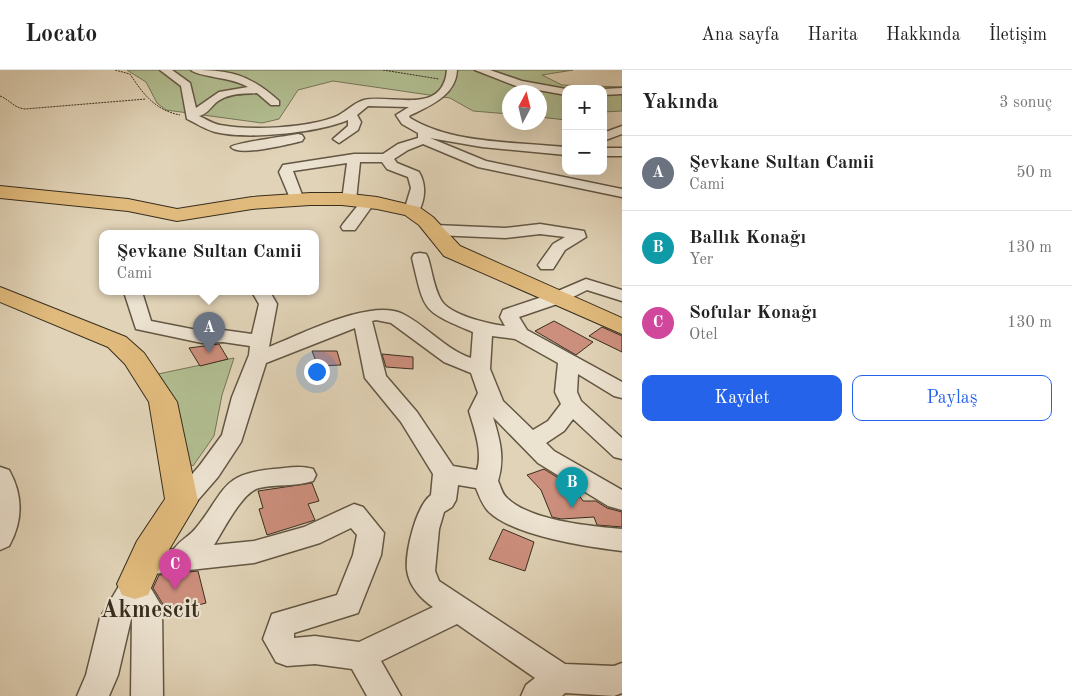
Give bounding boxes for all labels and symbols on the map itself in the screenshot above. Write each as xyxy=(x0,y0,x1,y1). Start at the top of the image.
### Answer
north arrow xyxy=(502,85,547,130)
pin: A xyxy=(193,312,225,353)
your location xyxy=(304,359,330,385)
pin: B xyxy=(556,467,588,508)
pin: C xyxy=(159,549,191,590)
district label: Akmescit xyxy=(100,599,200,623)

